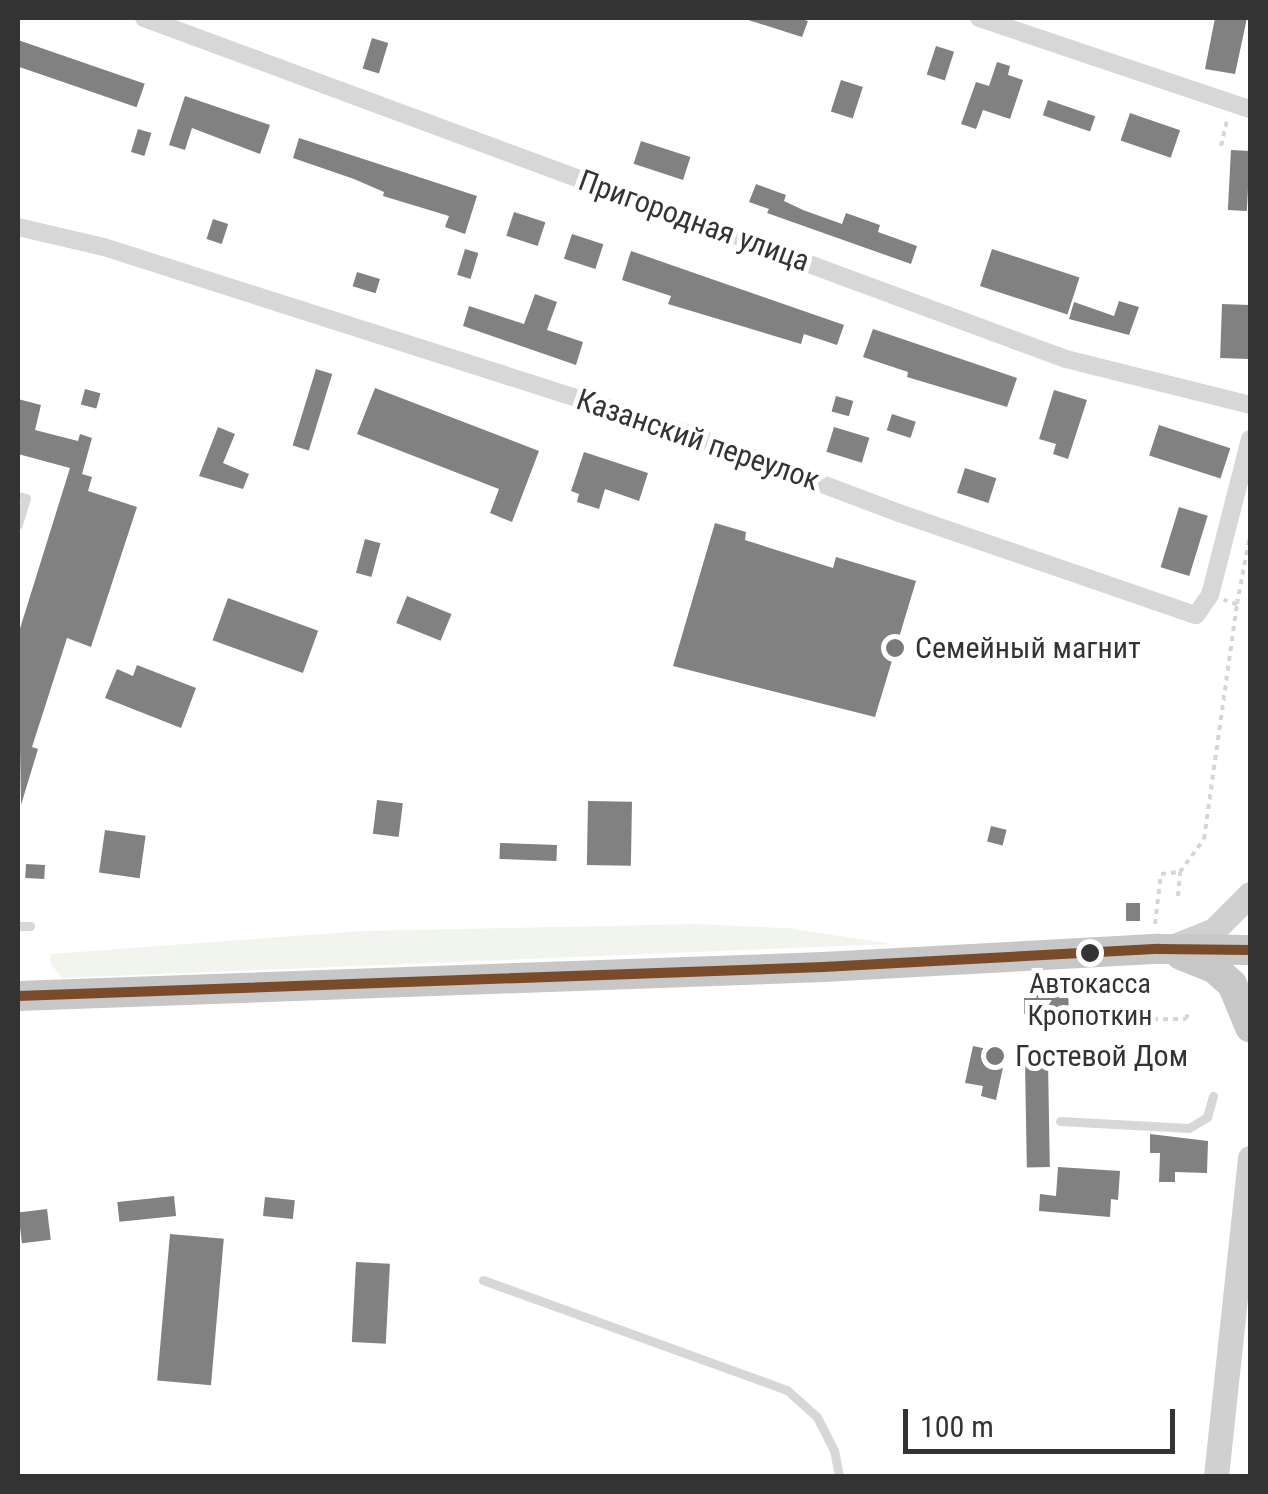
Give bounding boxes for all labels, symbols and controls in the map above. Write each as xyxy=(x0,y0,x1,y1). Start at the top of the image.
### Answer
street label: Пригородная улица xyxy=(574,163,814,279)
street label: Казанский переулок xyxy=(572,382,824,498)
place label: Семейный магнит xyxy=(915,630,1141,666)
marker: Семейный магнит xyxy=(884,637,906,659)
marker: Автокасса Кропоткин xyxy=(1080,943,1100,963)
place label: Автокасса Кропоткин xyxy=(1027,967,1153,1033)
place label: Гостевой Дом xyxy=(1015,1038,1188,1074)
marker: Гостевой Дом xyxy=(984,1045,1006,1067)
scale bar xyxy=(908,1389,1180,1451)
text: 100 m xyxy=(920,1409,994,1444)

